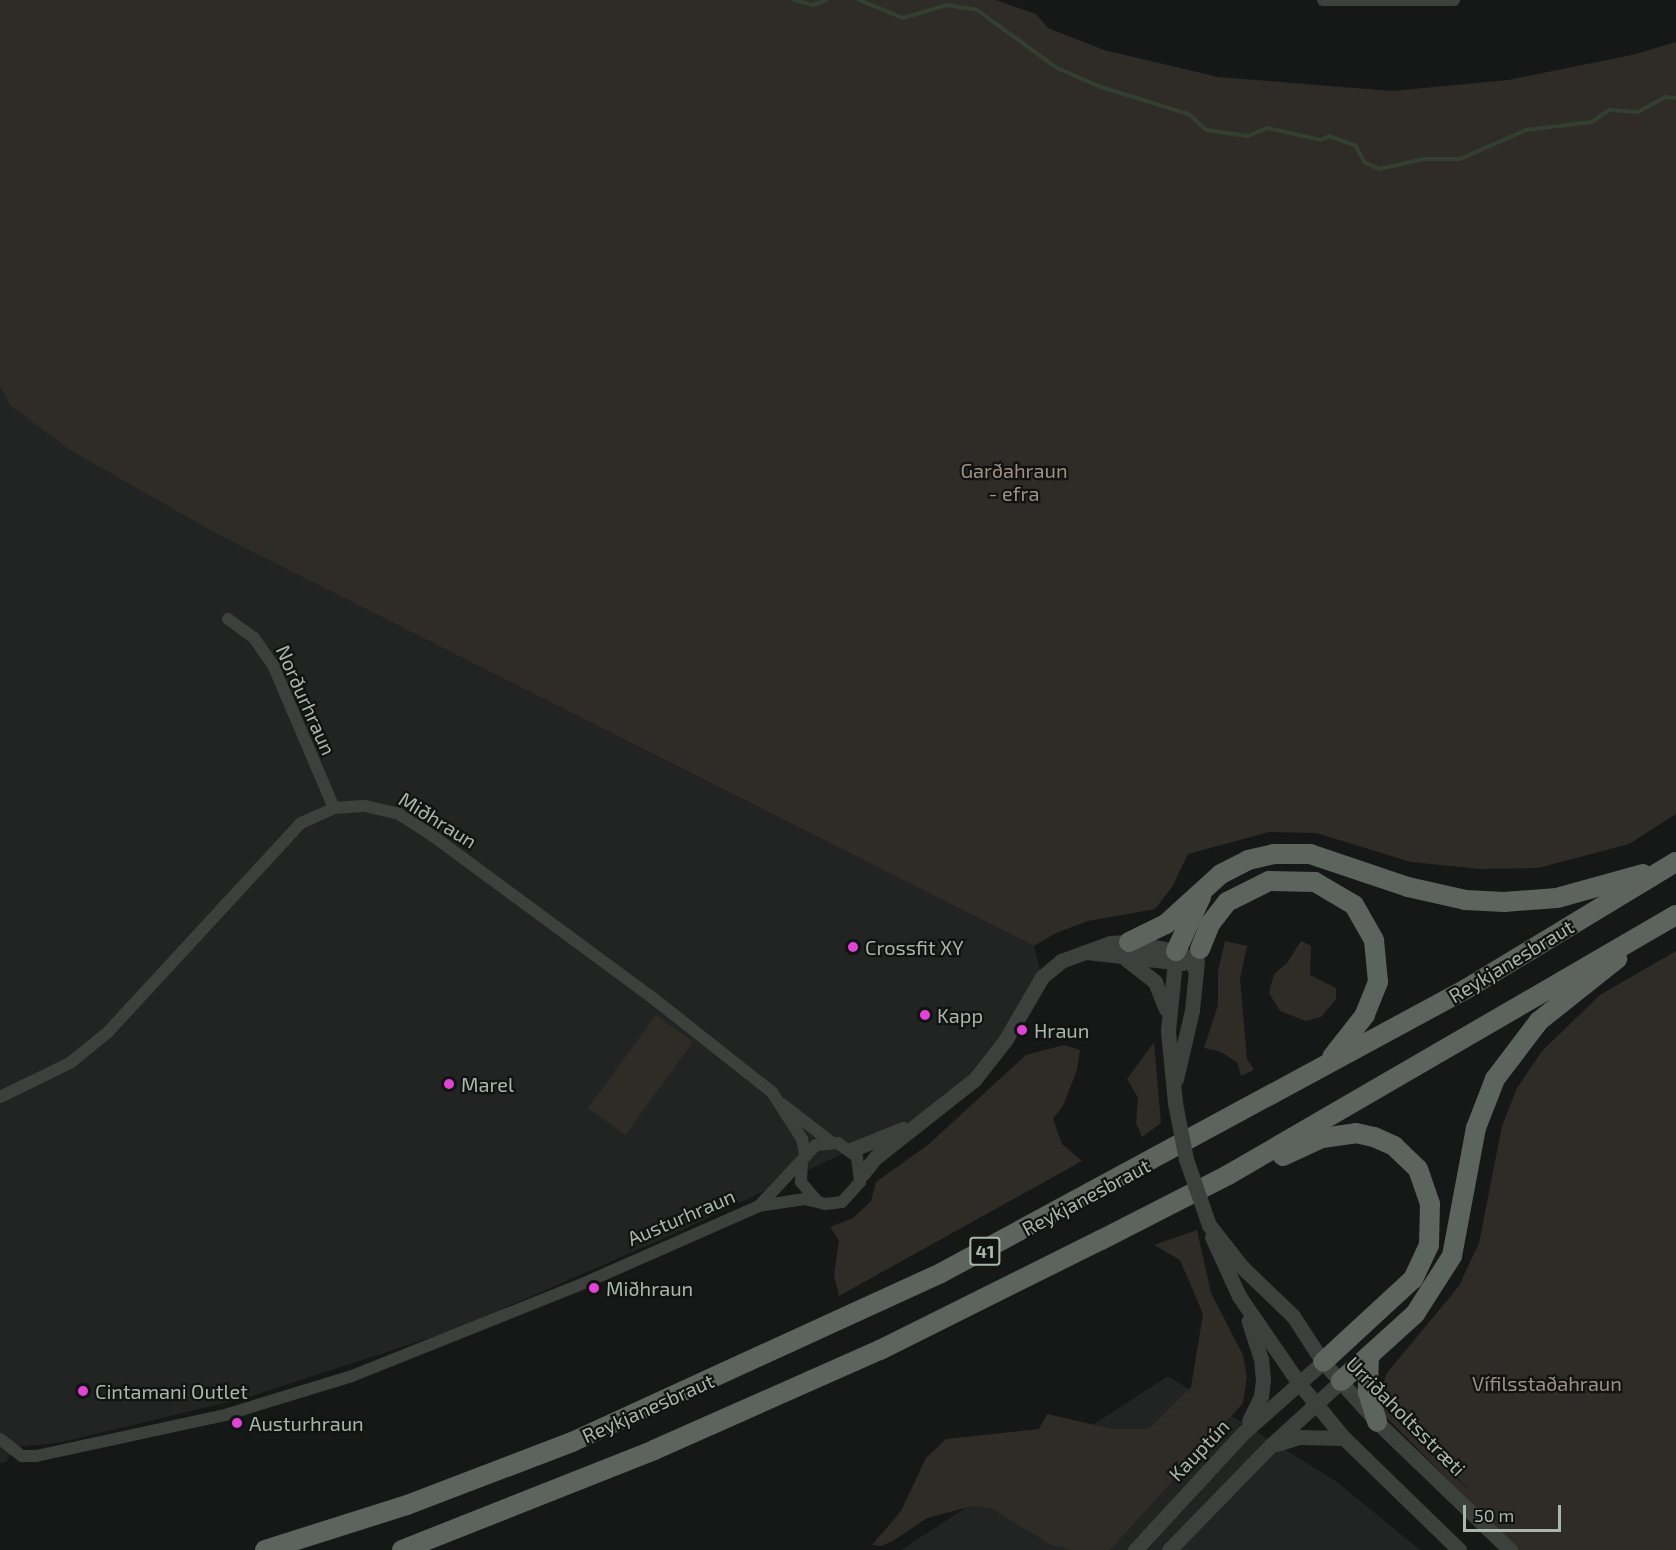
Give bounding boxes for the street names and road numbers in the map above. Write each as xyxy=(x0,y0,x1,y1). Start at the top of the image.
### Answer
street label: Norðurhraun xyxy=(271,641,341,759)
street label: Miðhraun xyxy=(395,787,481,853)
street label: Reykjanesbraut xyxy=(1444,914,1578,1008)
street label: Reykjanesbraut xyxy=(1018,1153,1154,1241)
street label: Austurhraun xyxy=(624,1184,738,1250)
road number: 41 xyxy=(968,1236,1002,1266)
street label: Urriðaholtsstræti xyxy=(1341,1351,1471,1481)
street label: Reykjanesbraut xyxy=(578,1368,718,1448)
street label: Kauptún xyxy=(1164,1414,1234,1486)

